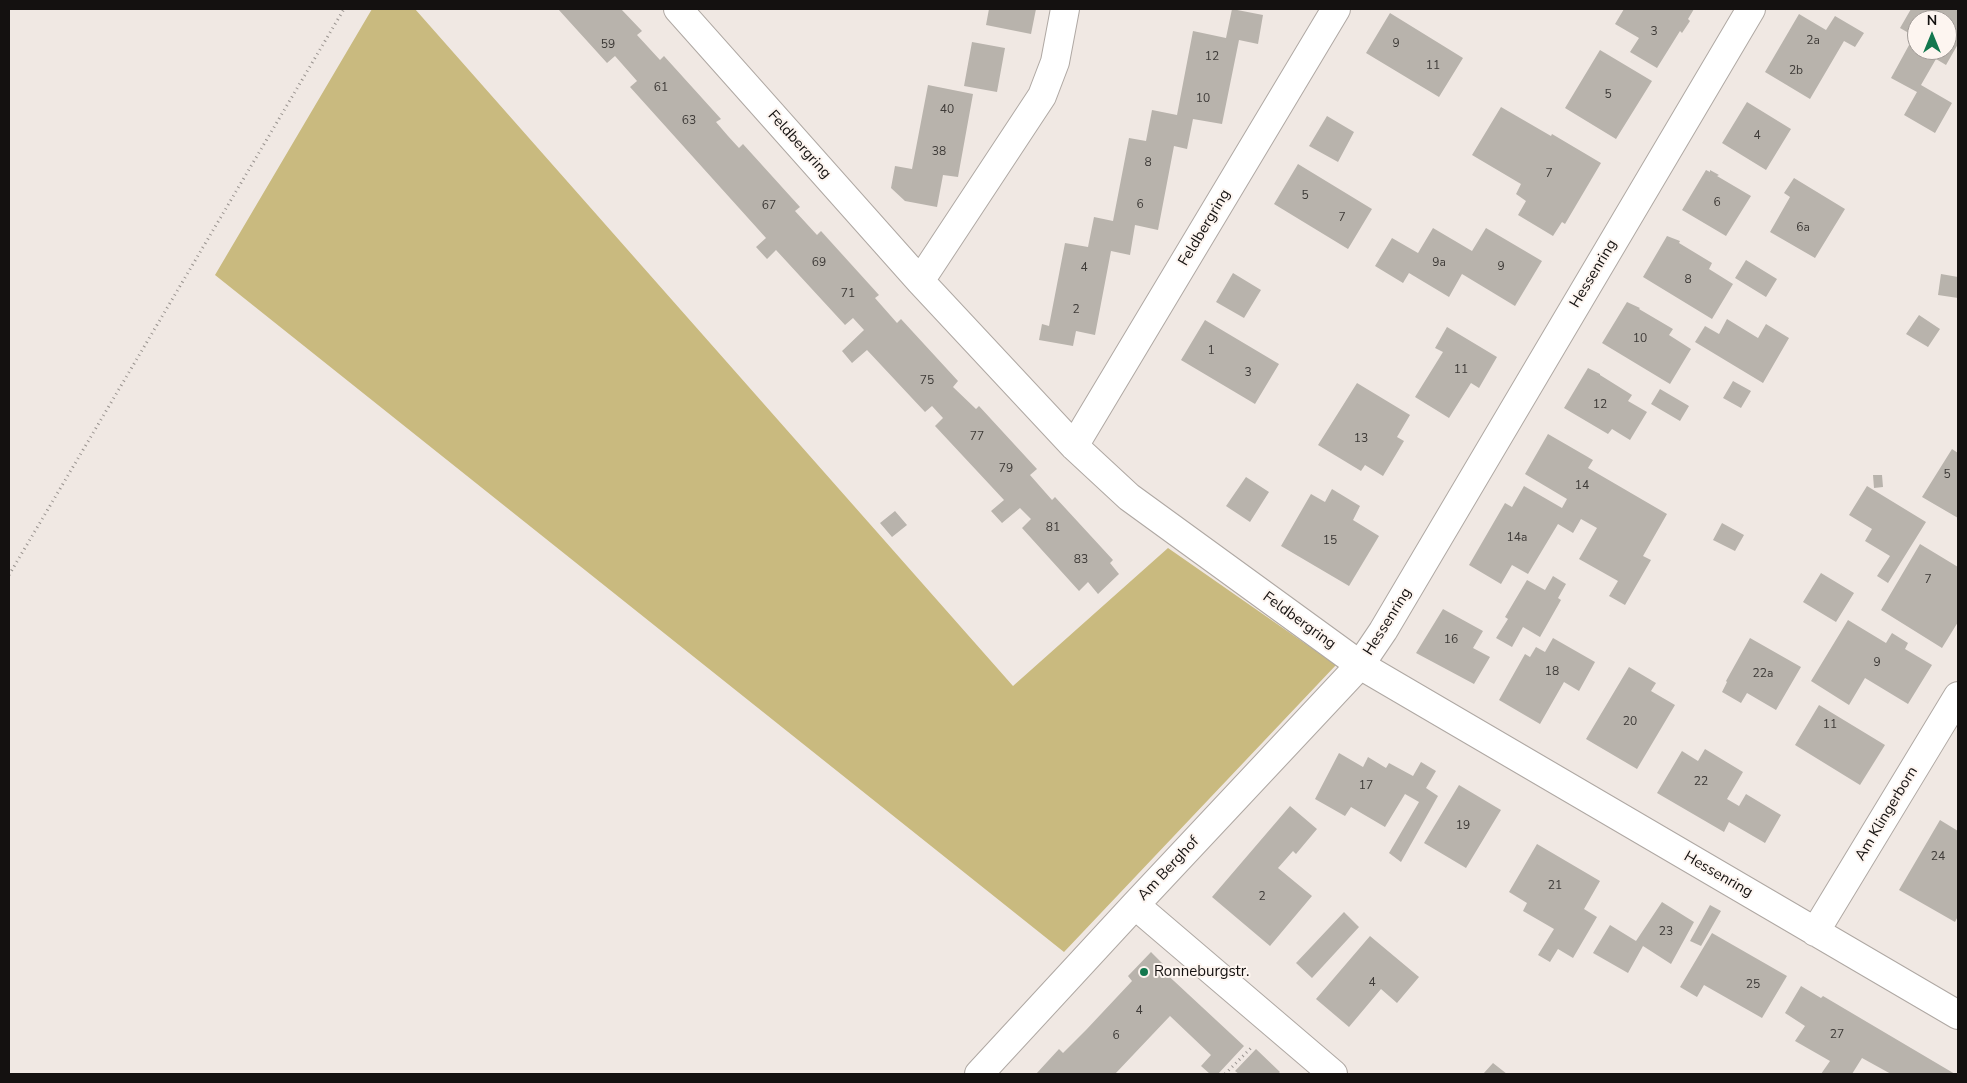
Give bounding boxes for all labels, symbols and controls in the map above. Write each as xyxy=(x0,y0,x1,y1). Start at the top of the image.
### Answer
north arrow xyxy=(1907,10,1957,60)
text: N xyxy=(1927,11,1937,30)
house number: 3 xyxy=(1650,25,1658,39)
house number: 2a xyxy=(1806,34,1820,48)
house number: 9 xyxy=(1392,37,1400,51)
house number: 59 xyxy=(601,38,615,52)
house number: 12 xyxy=(1205,50,1219,64)
house number: 11 xyxy=(1426,59,1440,73)
house number: 2b xyxy=(1789,64,1803,78)
house number: 61 xyxy=(654,81,668,95)
house number: 5 xyxy=(1604,88,1612,102)
house number: 10 xyxy=(1196,92,1210,106)
house number: 40 xyxy=(940,103,954,117)
street label: Feldbergring xyxy=(764,107,834,183)
house number: 63 xyxy=(682,114,696,128)
house number: 4 xyxy=(1753,129,1761,143)
house number: 38 xyxy=(932,145,946,159)
house number: 8 xyxy=(1144,156,1152,170)
house number: 7 xyxy=(1545,167,1553,181)
street label: Feldbergring xyxy=(1175,187,1235,269)
house number: 5 xyxy=(1301,189,1309,203)
house number: 6 xyxy=(1713,196,1721,210)
house number: 6 xyxy=(1136,198,1144,212)
house number: 67 xyxy=(762,199,776,213)
house number: 7 xyxy=(1338,211,1346,225)
house number: 6a xyxy=(1796,221,1810,235)
street label: Hessenring xyxy=(1567,237,1621,311)
house number: 69 xyxy=(812,256,826,270)
house number: 9a xyxy=(1432,256,1446,270)
house number: 9 xyxy=(1497,260,1505,274)
house number: 4 xyxy=(1080,261,1088,275)
house number: 8 xyxy=(1684,273,1692,287)
house number: 71 xyxy=(841,287,855,301)
house number: 2 xyxy=(1072,303,1080,317)
house number: 10 xyxy=(1633,332,1647,346)
house number: 1 xyxy=(1207,344,1215,358)
house number: 11 xyxy=(1454,363,1468,377)
house number: 3 xyxy=(1244,366,1252,380)
house number: 75 xyxy=(920,374,934,388)
house number: 12 xyxy=(1593,398,1607,412)
house number: 77 xyxy=(970,430,984,444)
house number: 13 xyxy=(1354,432,1368,446)
house number: 79 xyxy=(999,462,1013,476)
house number: 5 xyxy=(1943,468,1951,482)
house number: 14 xyxy=(1575,479,1589,493)
house number: 81 xyxy=(1046,521,1060,535)
house number: 14a xyxy=(1507,531,1527,545)
house number: 15 xyxy=(1323,534,1337,548)
house number: 83 xyxy=(1074,553,1088,567)
house number: 7 xyxy=(1924,573,1932,587)
street label: Hessenring xyxy=(1360,585,1416,659)
street label: Feldbergring xyxy=(1259,588,1339,654)
house number: 16 xyxy=(1444,633,1458,647)
house number: 9 xyxy=(1873,656,1881,670)
house number: 18 xyxy=(1545,665,1559,679)
house number: 22a xyxy=(1753,667,1773,681)
house number: 20 xyxy=(1623,715,1637,729)
house number: 11 xyxy=(1823,718,1837,732)
street label: Am Klingerborn xyxy=(1852,764,1922,864)
house number: 22 xyxy=(1694,775,1708,789)
house number: 17 xyxy=(1359,779,1373,793)
house number: 19 xyxy=(1456,819,1470,833)
street label: Am Berghof xyxy=(1135,833,1203,905)
street label: Hessenring xyxy=(1680,848,1756,902)
house number: 24 xyxy=(1931,850,1945,864)
house number: 21 xyxy=(1548,879,1562,893)
house number: 2 xyxy=(1258,890,1266,904)
house number: 23 xyxy=(1659,925,1673,939)
place label: Ronneburgstr. xyxy=(1154,963,1249,981)
marker: Ronneburgstr. xyxy=(1138,966,1150,978)
house number: 4 xyxy=(1368,976,1376,990)
house number: 25 xyxy=(1746,978,1760,992)
house number: 4 xyxy=(1135,1004,1143,1018)
house number: 27 xyxy=(1830,1028,1844,1042)
house number: 6 xyxy=(1112,1029,1120,1043)

